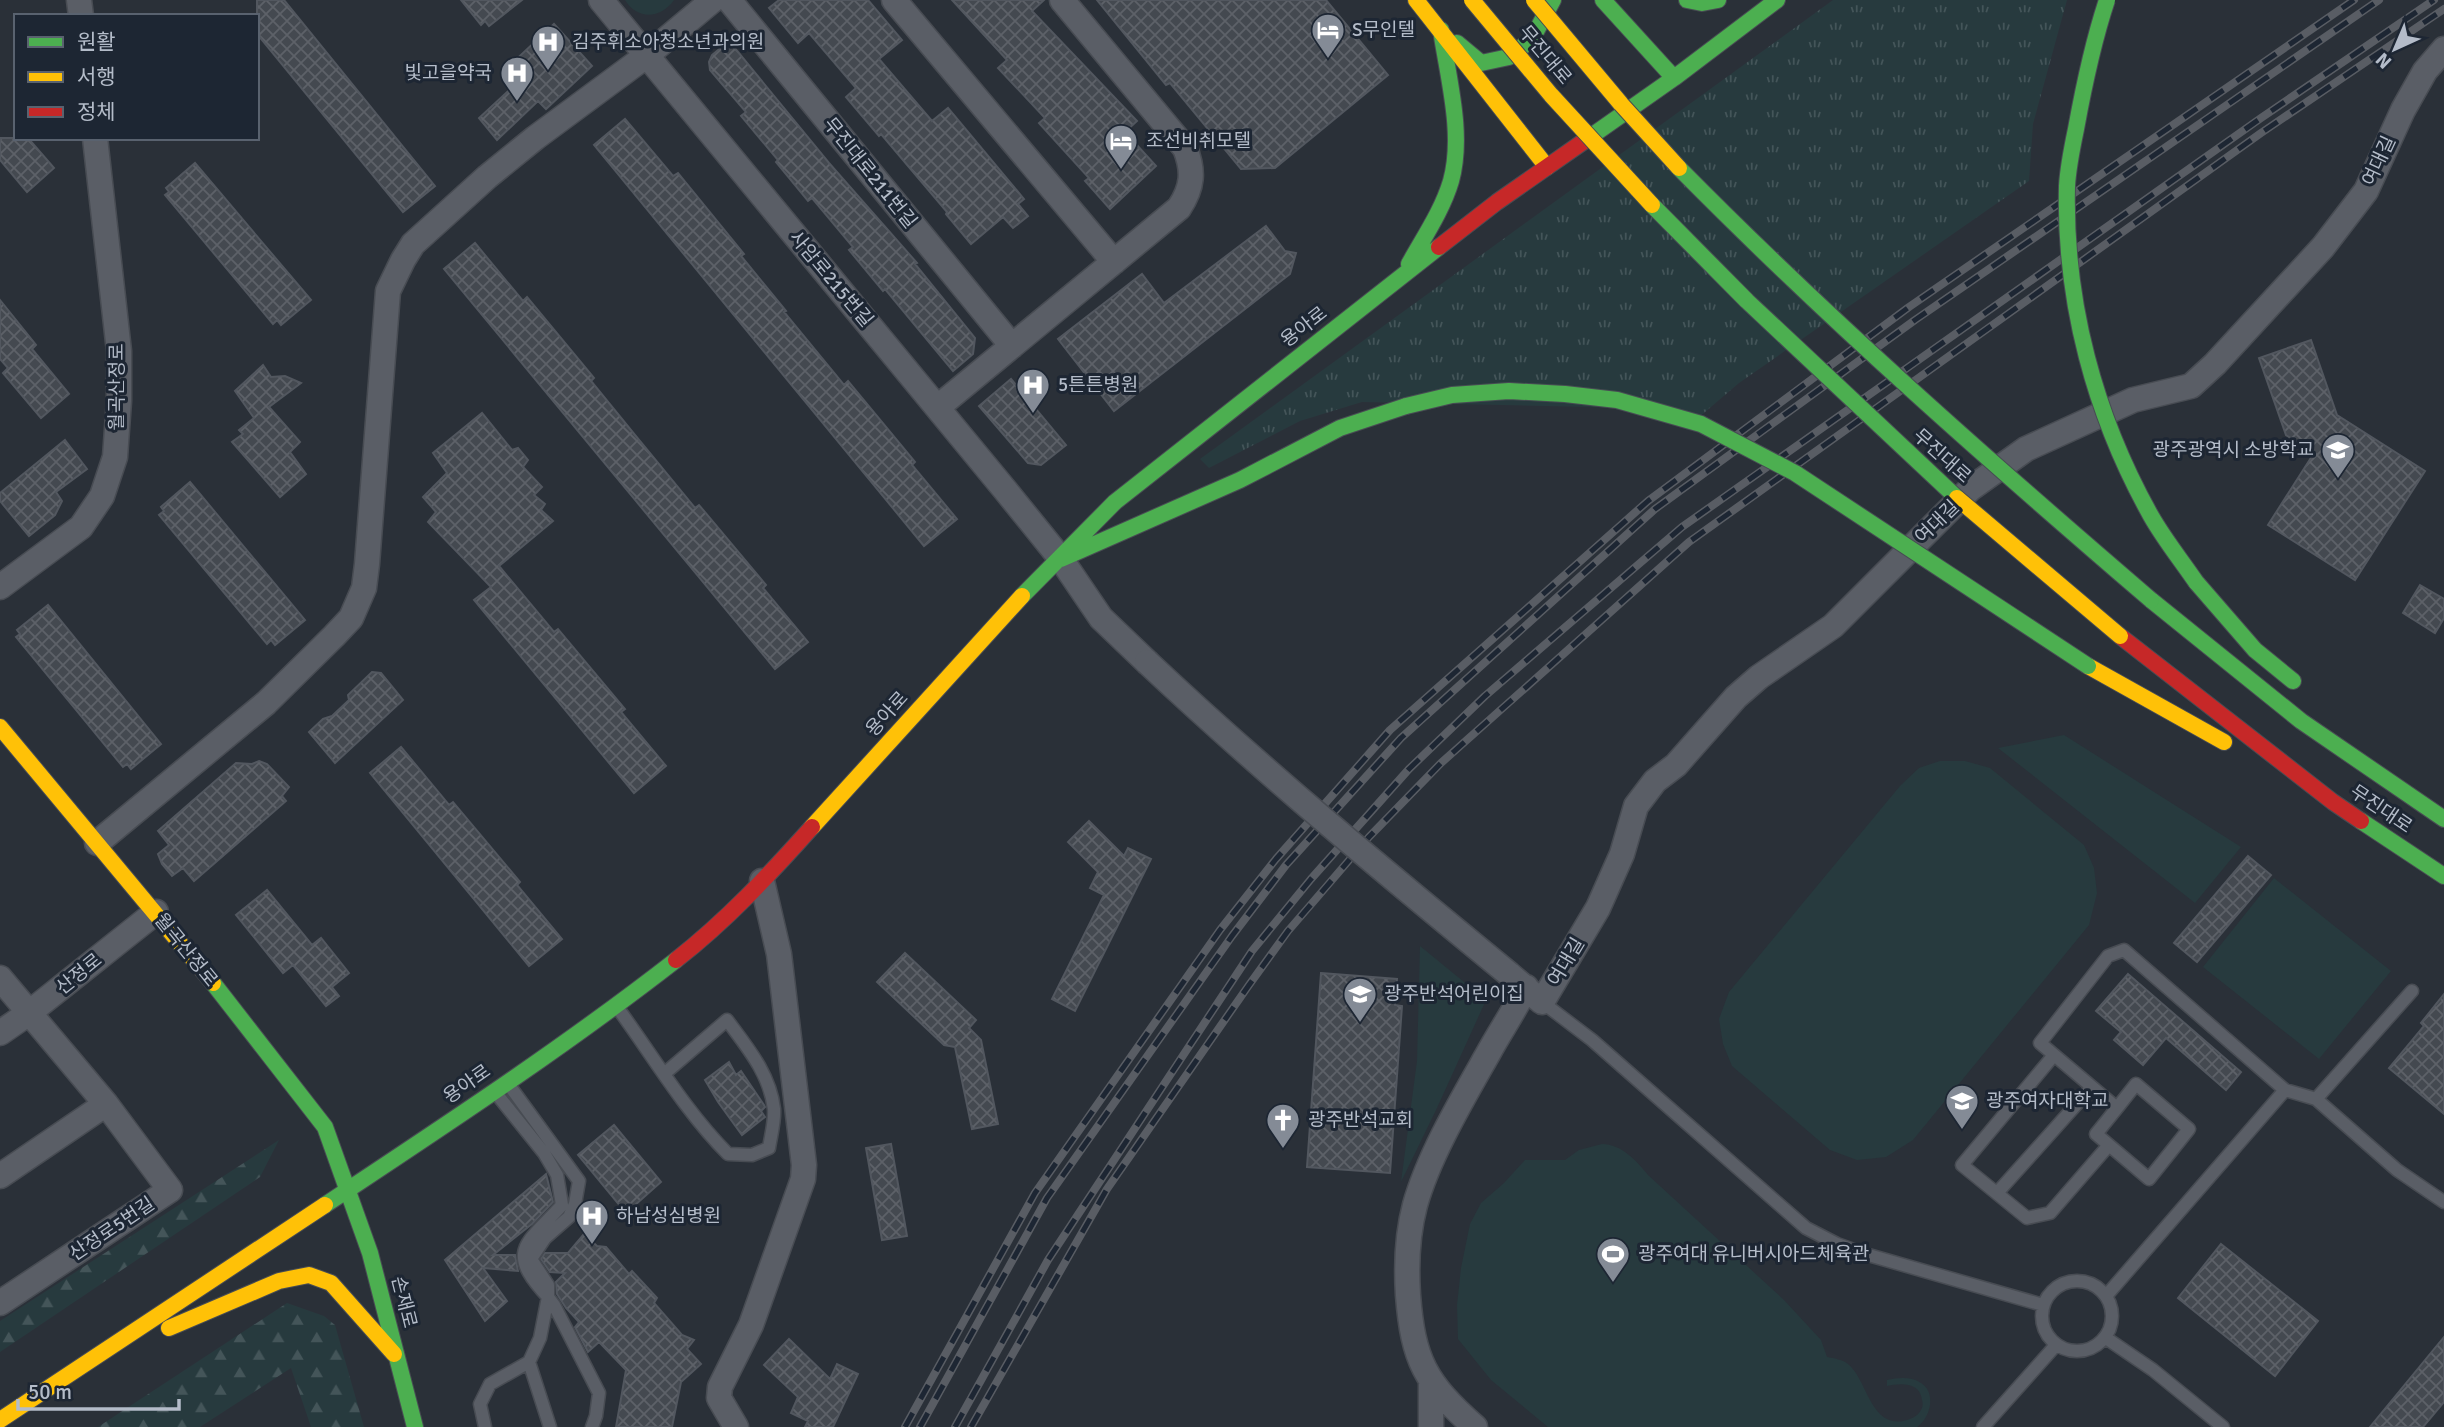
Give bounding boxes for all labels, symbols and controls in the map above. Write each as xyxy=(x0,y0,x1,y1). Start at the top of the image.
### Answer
hotel icon: S무인텔 xyxy=(1309,11,1347,60)
legend xyxy=(14,14,259,140)
north arrow xyxy=(2360,14,2430,84)
place label: S무인텔 xyxy=(1352,18,1415,42)
street label: 무진대로 xyxy=(1513,21,1577,89)
hospital icon: 김주휘소아청소년과의원 xyxy=(529,23,567,72)
text: 원활 xyxy=(77,29,116,55)
place label: 김주휘소아청소년과의원 xyxy=(572,30,764,54)
text: N xyxy=(2371,47,2397,74)
hospital icon: 빛고을약국 xyxy=(498,54,536,103)
place label: 빛고을약국 xyxy=(405,61,492,85)
text: 서행 xyxy=(77,64,116,90)
text: 정체 xyxy=(77,99,116,125)
street label: 무진대로211번길 xyxy=(818,113,922,233)
hotel icon: 조선비취모텔 xyxy=(1102,122,1140,171)
place label: 조선비취모텔 xyxy=(1146,129,1251,153)
street label: 여대길 xyxy=(2357,132,2401,190)
street label: 사암로215번길 xyxy=(784,226,878,332)
street label: 용아로 xyxy=(1276,301,1332,353)
street label: 월곡산정로 xyxy=(105,343,129,431)
hospital icon: 5튼튼병원 xyxy=(1014,366,1052,415)
place label: 5튼튼병원 xyxy=(1058,373,1138,397)
street label: 무진대로 xyxy=(1908,424,1976,488)
school or university icon: 광주광역시 소방학교 xyxy=(2319,431,2357,480)
place label: 광주광역시 소방학교 xyxy=(2152,438,2314,462)
street label: 여대길 xyxy=(1910,495,1964,549)
street label: 용아로 xyxy=(861,686,913,742)
street label: 무진대로 xyxy=(2345,780,2417,838)
street label: 월곡산정로 xyxy=(149,908,223,992)
street label: 여대길 xyxy=(1542,933,1590,991)
street label: 산정로 xyxy=(51,948,107,1000)
school or university icon: 광주반석어린이집 xyxy=(1341,975,1379,1024)
place label: 광주반석어린이집 xyxy=(1384,982,1524,1006)
street label: 용아로 xyxy=(439,1059,495,1109)
school or university icon: 광주여자대학교 xyxy=(1943,1082,1981,1131)
place label: 광주여자대학교 xyxy=(1986,1089,2108,1113)
church icon: 광주반석교회 xyxy=(1264,1101,1302,1150)
place label: 광주반석교회 xyxy=(1308,1108,1413,1132)
street label: 산정로5번길 xyxy=(65,1192,159,1266)
hospital icon: 하남성심병원 xyxy=(573,1197,611,1246)
place label: 하남성심병원 xyxy=(616,1204,721,1228)
sports icon: 광주여대 유니버시아드체육관 xyxy=(1594,1235,1632,1284)
place label: 광주여대 유니버시아드체육관 xyxy=(1638,1242,1869,1266)
street label: 손재로 xyxy=(386,1274,422,1330)
scale bar xyxy=(18,1368,178,1412)
text: 50 m xyxy=(28,1379,72,1405)

